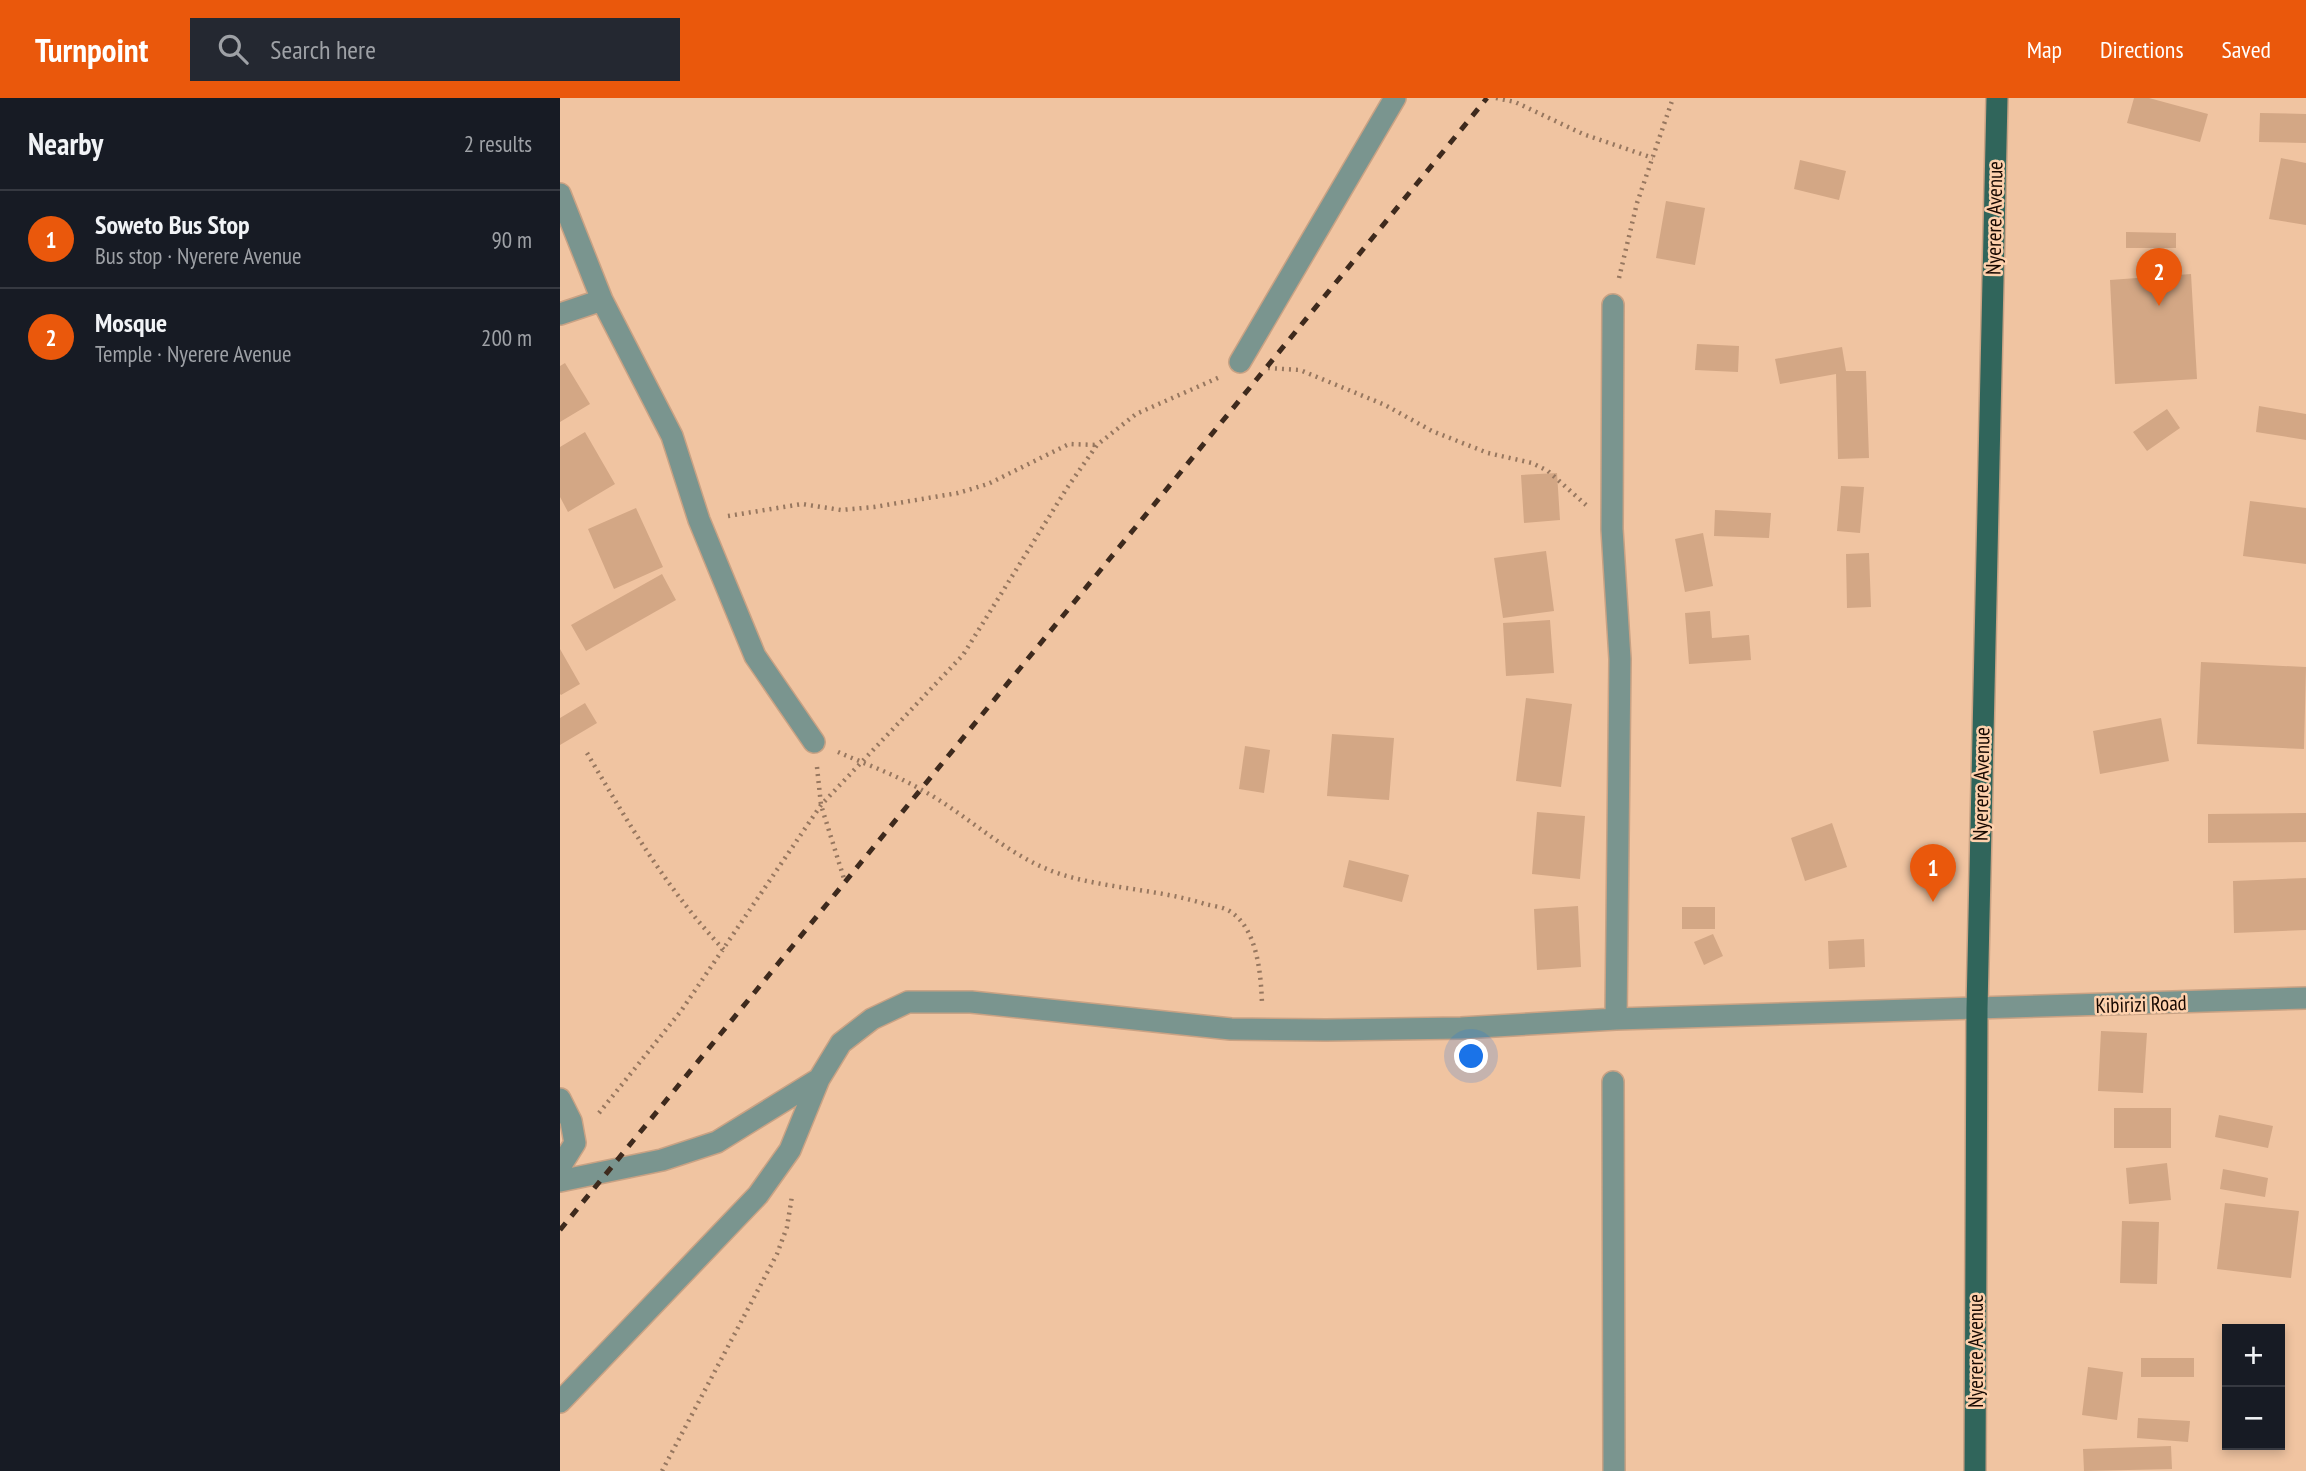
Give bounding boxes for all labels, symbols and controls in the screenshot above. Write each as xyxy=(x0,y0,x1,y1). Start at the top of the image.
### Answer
search box xyxy=(190,18,680,81)
text: Turnpoint xyxy=(35,28,148,71)
icon: search xyxy=(214,30,252,68)
text: Search here xyxy=(270,33,376,66)
text: Map xyxy=(2027,34,2062,65)
text: Directions xyxy=(2100,34,2184,65)
text: Saved xyxy=(2222,34,2271,65)
text: Nearby xyxy=(28,124,103,163)
text: 2 results xyxy=(464,129,532,158)
street label: Nyerere Avenue xyxy=(1980,161,2008,275)
text: Soweto Bus Stop xyxy=(95,208,250,241)
text: 1 xyxy=(46,225,57,254)
text: 90 m xyxy=(491,225,532,254)
text: Bus stop · Nyerere Avenue xyxy=(95,241,302,270)
pin: 2 xyxy=(2136,248,2182,306)
text: Mosque xyxy=(95,306,167,339)
text: 2 xyxy=(46,323,57,352)
text: 200 m xyxy=(481,323,532,352)
text: Temple · Nyerere Avenue xyxy=(95,339,291,368)
street label: Nyerere Avenue xyxy=(1967,727,1995,841)
pin: 1 xyxy=(1910,844,1956,902)
street label: Kibirizi Road xyxy=(2095,989,2187,1019)
your location xyxy=(1454,1039,1488,1073)
street label: Nyerere Avenue xyxy=(1962,1294,1989,1408)
map controls xyxy=(2222,1324,2285,1450)
button: + xyxy=(2222,1324,2285,1387)
button: − xyxy=(2222,1387,2285,1450)

